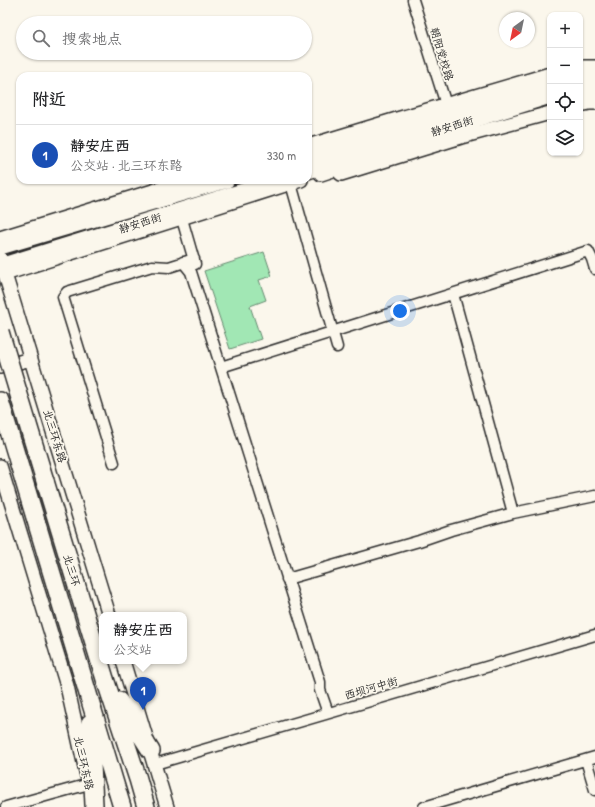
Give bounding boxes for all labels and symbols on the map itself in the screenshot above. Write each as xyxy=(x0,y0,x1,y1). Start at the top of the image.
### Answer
north arrow xyxy=(499,12,535,48)
street label: 朝阳党校路 xyxy=(427,26,457,82)
street label: 静安西街 xyxy=(429,113,476,139)
street label: 静安西街 xyxy=(117,210,164,236)
your location xyxy=(390,301,410,321)
street label: 北三环东路 xyxy=(40,408,70,464)
street label: 北三环 xyxy=(60,552,84,588)
street label: 西坝河中街 xyxy=(343,673,400,702)
pin: 1 xyxy=(130,677,156,710)
street label: 北三环东路 xyxy=(71,735,97,791)

